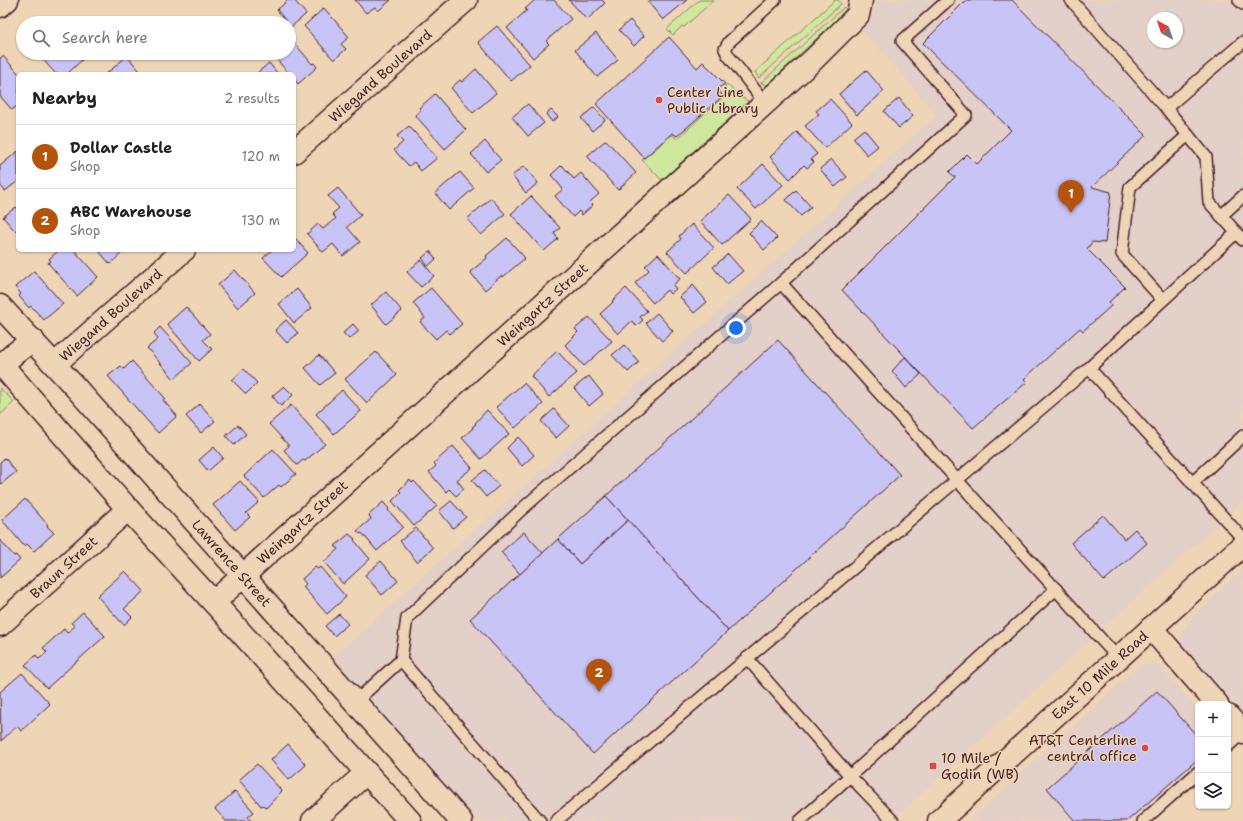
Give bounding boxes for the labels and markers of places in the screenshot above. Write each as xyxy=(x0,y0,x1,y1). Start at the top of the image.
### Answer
place label: Center Line Public Library xyxy=(667,83,759,117)
marker: Center Line Public Library xyxy=(654,95,664,105)
pin: 1 xyxy=(1058,180,1084,213)
pin: 2 xyxy=(586,659,612,692)
place label: AT&T Centerline central office xyxy=(1029,731,1137,765)
marker: AT&T Centerline central office xyxy=(1140,743,1150,753)
place label: 10 Mile / Godin (WB) xyxy=(941,749,1019,783)
marker: 10 Mile / Godin (WB) xyxy=(928,761,938,771)

